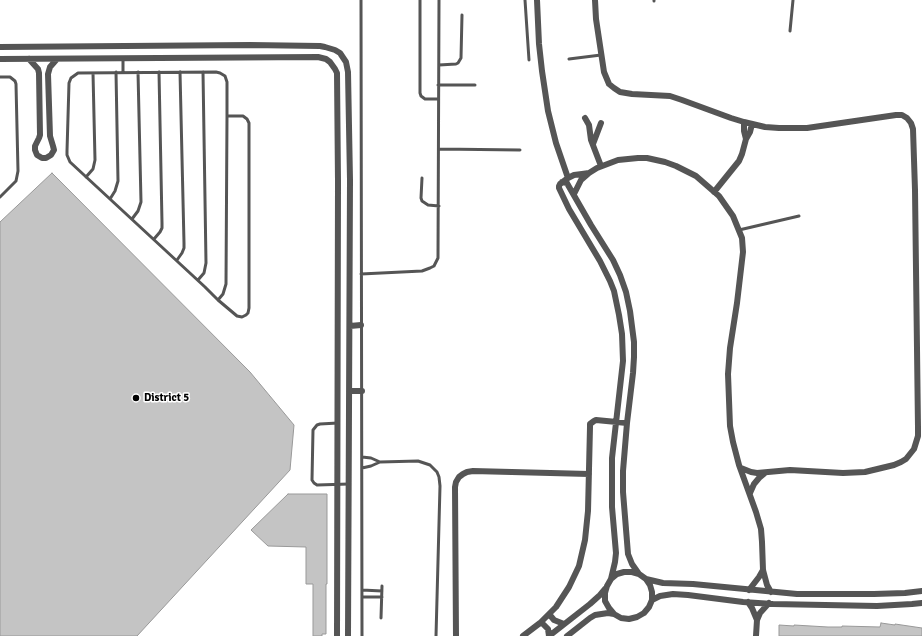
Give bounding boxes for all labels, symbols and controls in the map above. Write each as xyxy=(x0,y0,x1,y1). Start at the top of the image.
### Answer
place label: District 5 xyxy=(144,391,189,405)
marker: District 5 xyxy=(131,393,141,403)

